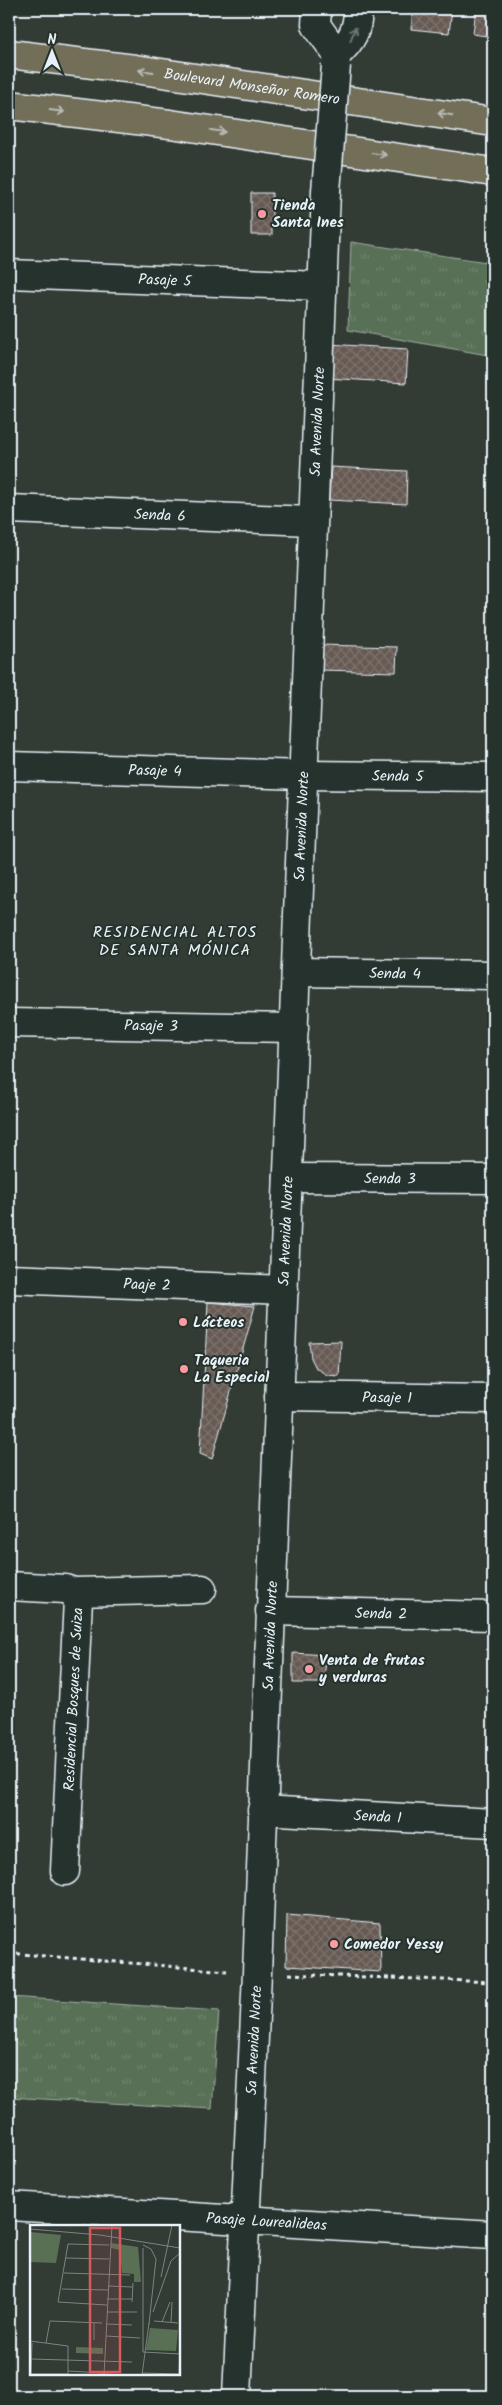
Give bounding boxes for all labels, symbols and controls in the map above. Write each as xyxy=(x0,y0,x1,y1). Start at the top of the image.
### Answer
one-way arrow xyxy=(349,27,359,42)
north arrow xyxy=(28,28,78,78)
text: N xyxy=(48,29,57,51)
street label: Boulevard Monseñor Romero xyxy=(162,62,341,112)
one-way arrow xyxy=(138,66,154,76)
one-way arrow xyxy=(49,106,65,116)
one-way arrow xyxy=(437,109,453,119)
one-way arrow xyxy=(210,126,226,136)
one-way arrow xyxy=(371,149,387,159)
place label: Tienda Santa Ines xyxy=(272,194,344,235)
marker: Tienda Santa Ines xyxy=(256,208,268,220)
street label: Pasaje 5 xyxy=(138,268,193,294)
street label: 5a Avenida Norte xyxy=(304,366,332,477)
street label: Senda 6 xyxy=(134,503,186,529)
street label: Pasaje 4 xyxy=(128,759,182,784)
street label: Senda 5 xyxy=(372,765,425,789)
street label: 5a Avenida Norte xyxy=(288,771,317,882)
district label: RESIDENCIAL ALTOS DE SANTA MÓNICA xyxy=(93,920,257,963)
street label: Senda 4 xyxy=(369,962,421,987)
street label: Pasaje 3 xyxy=(124,1014,178,1039)
street label: Senda 3 xyxy=(364,1167,416,1192)
street label: 5a Avenida Norte xyxy=(273,1175,301,1286)
street label: Paaje 2 xyxy=(123,1273,171,1298)
place label: Lácteos xyxy=(193,1311,244,1335)
marker: Lácteos xyxy=(177,1316,189,1328)
place label: Taqueria La Especial xyxy=(194,1349,269,1390)
marker: Taqueria La Especial xyxy=(178,1363,190,1375)
street label: Pasaje 1 xyxy=(362,1386,412,1411)
street label: 5a Avenida Norte xyxy=(257,1580,285,1691)
street label: Senda 2 xyxy=(355,1602,407,1627)
street label: Residencial Bosques de Suiza xyxy=(58,1607,91,1792)
place label: Venta de frutas y verduras xyxy=(318,1649,425,1690)
marker: Venta de frutas y verduras xyxy=(303,1663,315,1675)
street label: Senda 1 xyxy=(353,1804,403,1831)
place label: Comedor Yessy xyxy=(344,1933,444,1957)
marker: Comedor Yessy xyxy=(328,1938,340,1950)
street label: 5a Avenida Norte xyxy=(240,1985,269,2096)
street label: Pasaje Lourealideas xyxy=(205,2207,328,2238)
inset map xyxy=(30,2225,180,2375)

